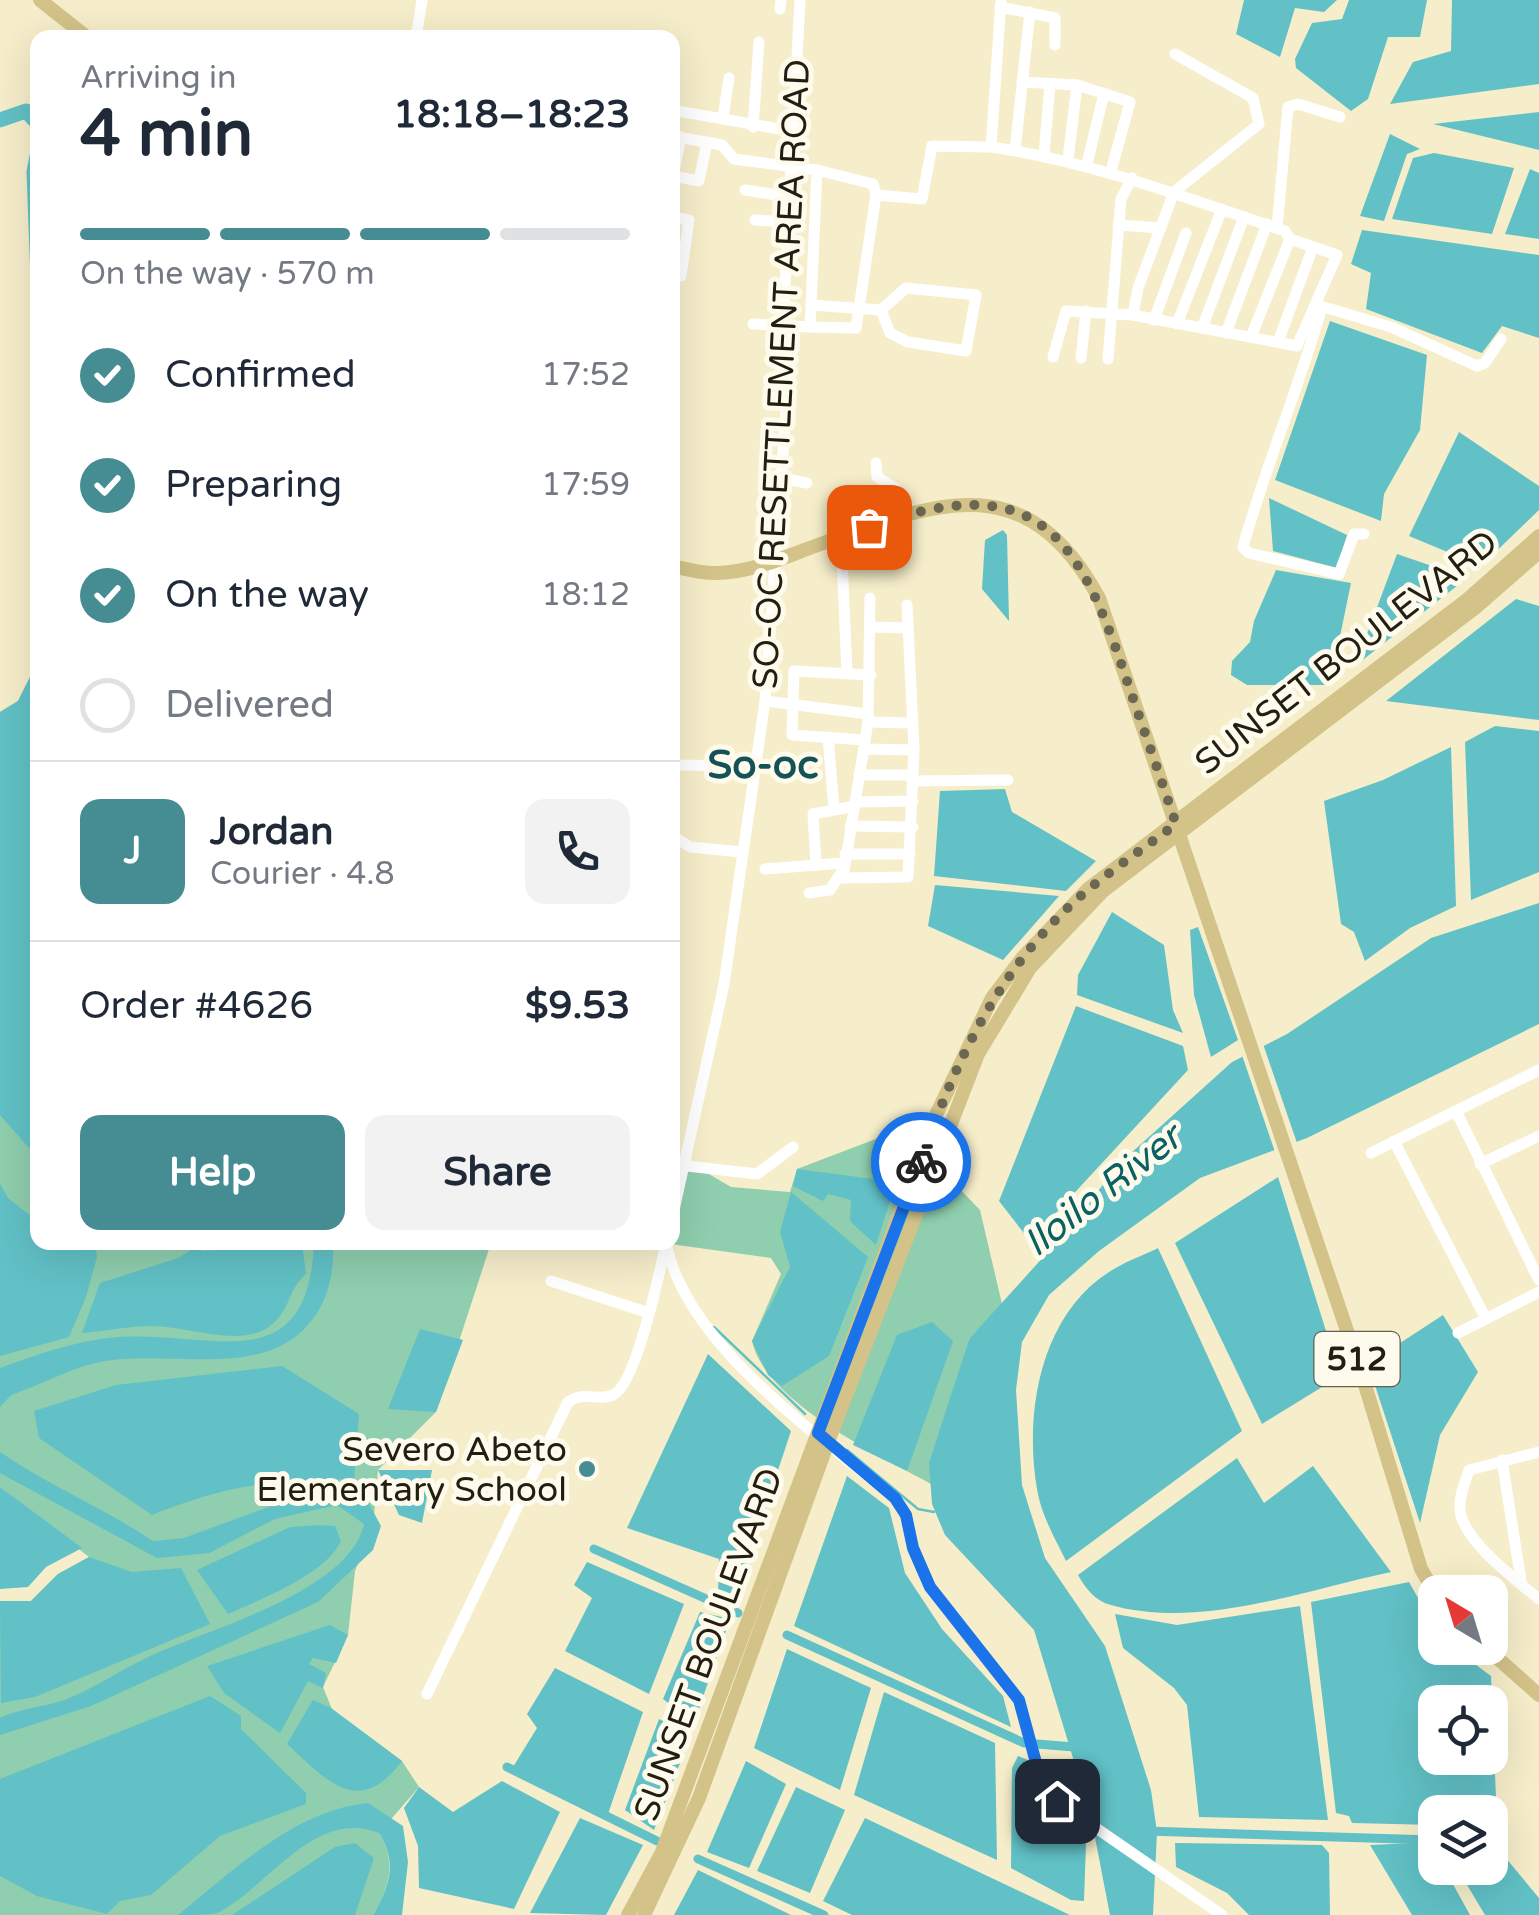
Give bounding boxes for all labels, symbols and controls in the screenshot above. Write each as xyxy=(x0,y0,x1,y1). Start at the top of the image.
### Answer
street label: SO-OC RESETTLEMENT AREA ROAD xyxy=(745,58,819,690)
text: Arriving in xyxy=(80,59,237,97)
text: 18:18–18:23 xyxy=(393,92,630,138)
text: 4 min xyxy=(80,95,253,174)
text: On the way · 570 m xyxy=(80,255,375,293)
icon: check xyxy=(80,348,135,403)
text: Confirmed xyxy=(165,352,356,398)
text: 17:52 xyxy=(541,356,630,394)
icon: check xyxy=(80,458,135,513)
text: Preparing xyxy=(165,462,342,508)
text: 17:59 xyxy=(541,466,630,504)
pin xyxy=(827,485,912,570)
icon: bag xyxy=(842,500,897,555)
street label: SUNSET BOULEVARD xyxy=(1187,522,1506,784)
icon: check xyxy=(80,568,135,623)
text: On the way xyxy=(165,572,369,618)
text: 18:12 xyxy=(541,576,630,614)
text: Delivered xyxy=(165,682,334,728)
district label: So-oc xyxy=(708,741,818,789)
button: phone xyxy=(525,799,630,904)
text: Jordan xyxy=(210,809,333,855)
text: J xyxy=(124,828,141,874)
text: Courier · 4.8 xyxy=(210,855,395,893)
text: Order #4626 xyxy=(80,983,313,1029)
text: $9.53 xyxy=(525,983,630,1029)
courier xyxy=(871,1112,971,1212)
water label: Iloilo River xyxy=(1015,1112,1194,1267)
button: Help xyxy=(80,1115,345,1230)
button: Share xyxy=(365,1115,630,1230)
icon: bike xyxy=(894,1135,949,1190)
road number: 512 xyxy=(1314,1332,1400,1386)
place label: Severo Abeto Elementary School xyxy=(256,1429,567,1511)
marker: Severo Abeto Elementary School xyxy=(576,1458,598,1480)
street label: SUNSET BOULEVARD xyxy=(626,1462,792,1826)
north arrow xyxy=(1418,1575,1508,1665)
map controls xyxy=(1418,1575,1508,1885)
button: locate xyxy=(1418,1685,1508,1775)
pin xyxy=(1015,1759,1100,1844)
icon: home xyxy=(1030,1774,1085,1829)
button: layers xyxy=(1418,1795,1508,1885)

